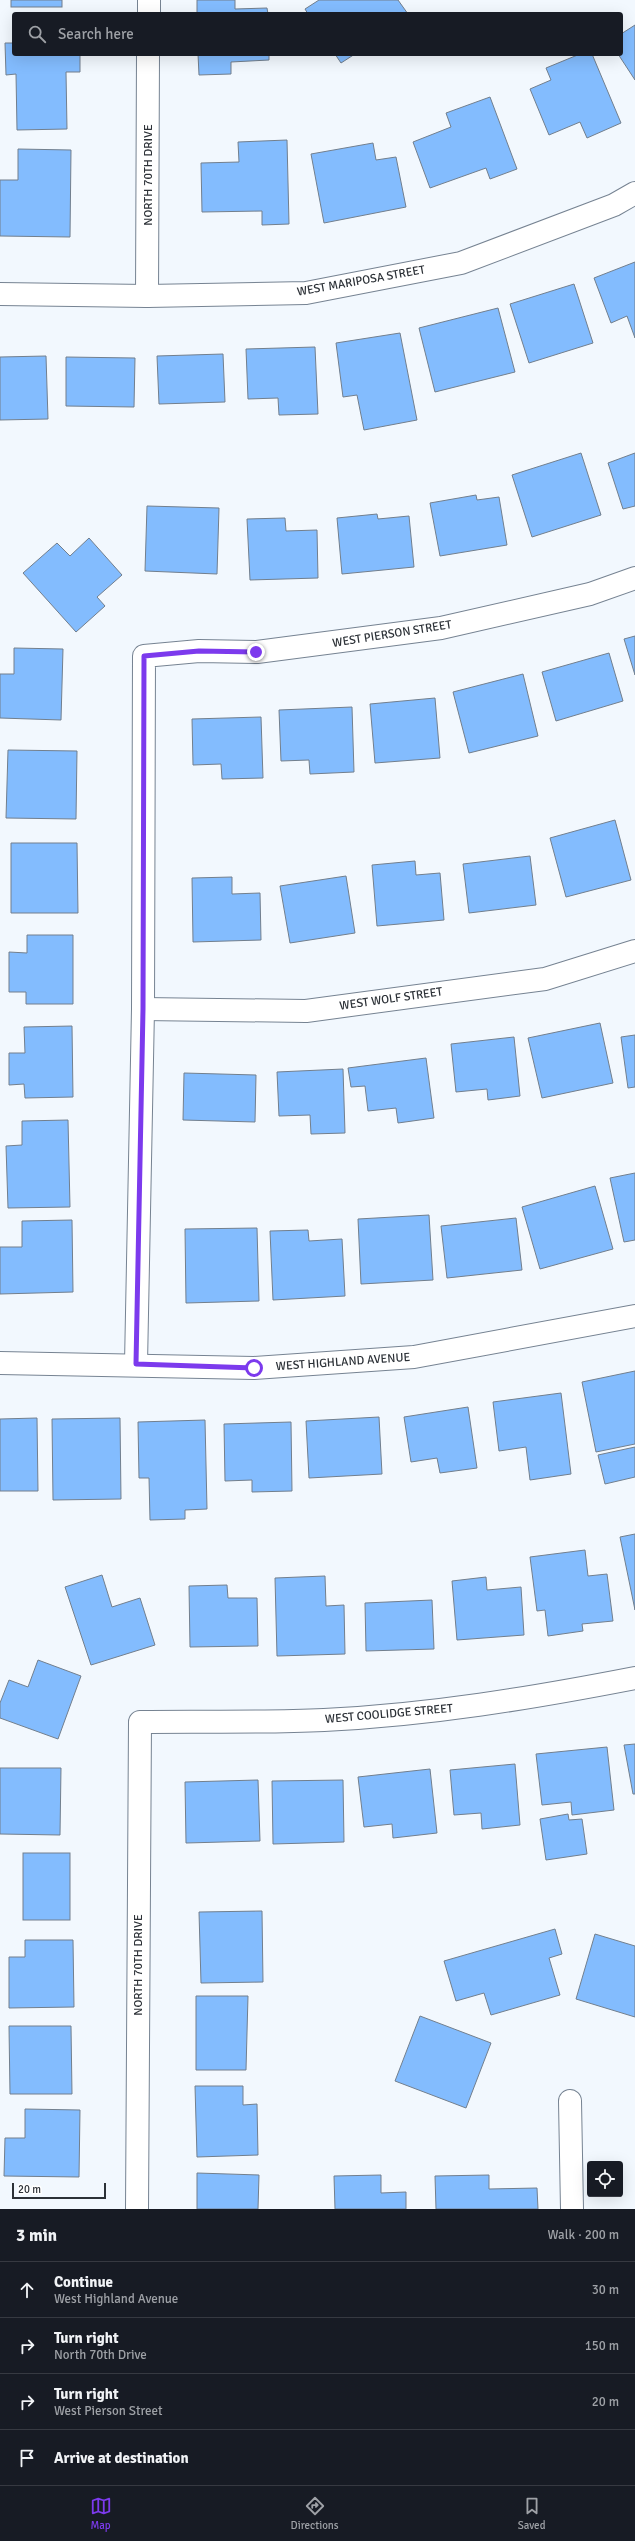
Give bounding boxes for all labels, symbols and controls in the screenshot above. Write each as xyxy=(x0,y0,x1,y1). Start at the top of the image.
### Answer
search box xyxy=(12,12,623,56)
icon: search xyxy=(26,23,48,45)
text: Search here xyxy=(58,25,134,43)
street label: NORTH 70TH DRIVE xyxy=(141,124,156,226)
street label: WEST MARIPOSA STREET xyxy=(296,262,426,300)
street label: WEST PIERSON STREET xyxy=(331,617,453,651)
route end xyxy=(247,643,265,661)
street label: WEST WOLF STREET xyxy=(339,984,444,1014)
street label: WEST HIGHLAND AVENUE xyxy=(275,1350,411,1374)
route start xyxy=(245,1359,263,1377)
street label: WEST COOLIDGE STREET xyxy=(324,1701,454,1727)
street label: NORTH 70TH DRIVE xyxy=(131,1914,146,2016)
map controls xyxy=(587,2161,623,2197)
button: locate xyxy=(587,2161,623,2197)
scale bar xyxy=(12,2181,106,2200)
text: 20 m xyxy=(18,2183,41,2196)
text: 3 min xyxy=(16,2225,57,2246)
text: Walk · 200 m xyxy=(548,2227,619,2243)
text: Continue xyxy=(54,2273,113,2291)
icon: ahead xyxy=(16,2279,38,2301)
text: 30 m xyxy=(592,2282,619,2298)
text: West Highland Avenue xyxy=(54,2291,178,2307)
text: Turn right xyxy=(54,2329,119,2347)
icon: right xyxy=(16,2335,38,2357)
text: 150 m xyxy=(585,2338,619,2354)
text: North 70th Drive xyxy=(54,2347,147,2363)
text: Turn right xyxy=(54,2385,119,2403)
icon: right xyxy=(16,2391,38,2413)
text: 20 m xyxy=(592,2394,619,2410)
text: West Pierson Street xyxy=(54,2403,163,2419)
icon: arrive xyxy=(16,2447,38,2469)
text: Arrive at destination xyxy=(54,2449,189,2467)
tab: Map xyxy=(90,2495,112,2532)
tab: Directions xyxy=(291,2495,339,2532)
tab: Saved xyxy=(518,2495,545,2532)

